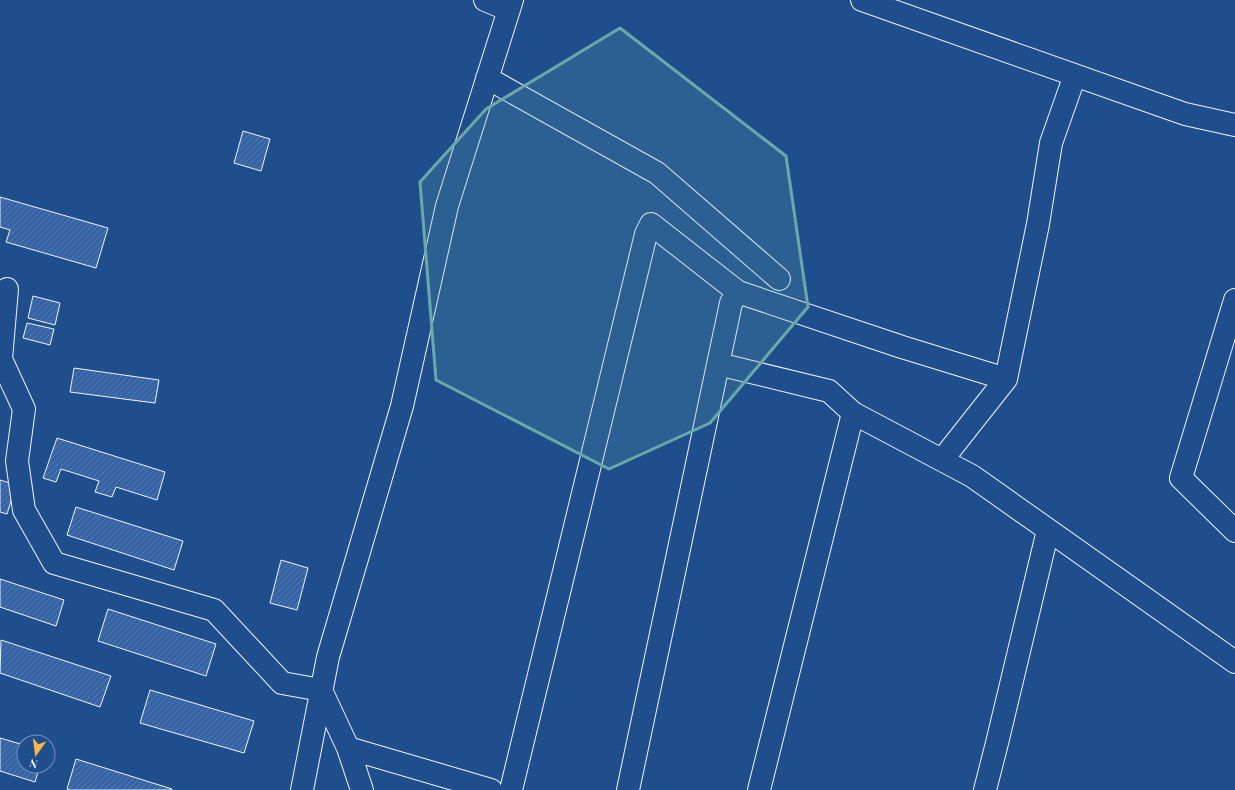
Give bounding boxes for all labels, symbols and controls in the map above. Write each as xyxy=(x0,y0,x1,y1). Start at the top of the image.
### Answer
north arrow xyxy=(16,734,56,774)
text: N xyxy=(28,756,39,772)

